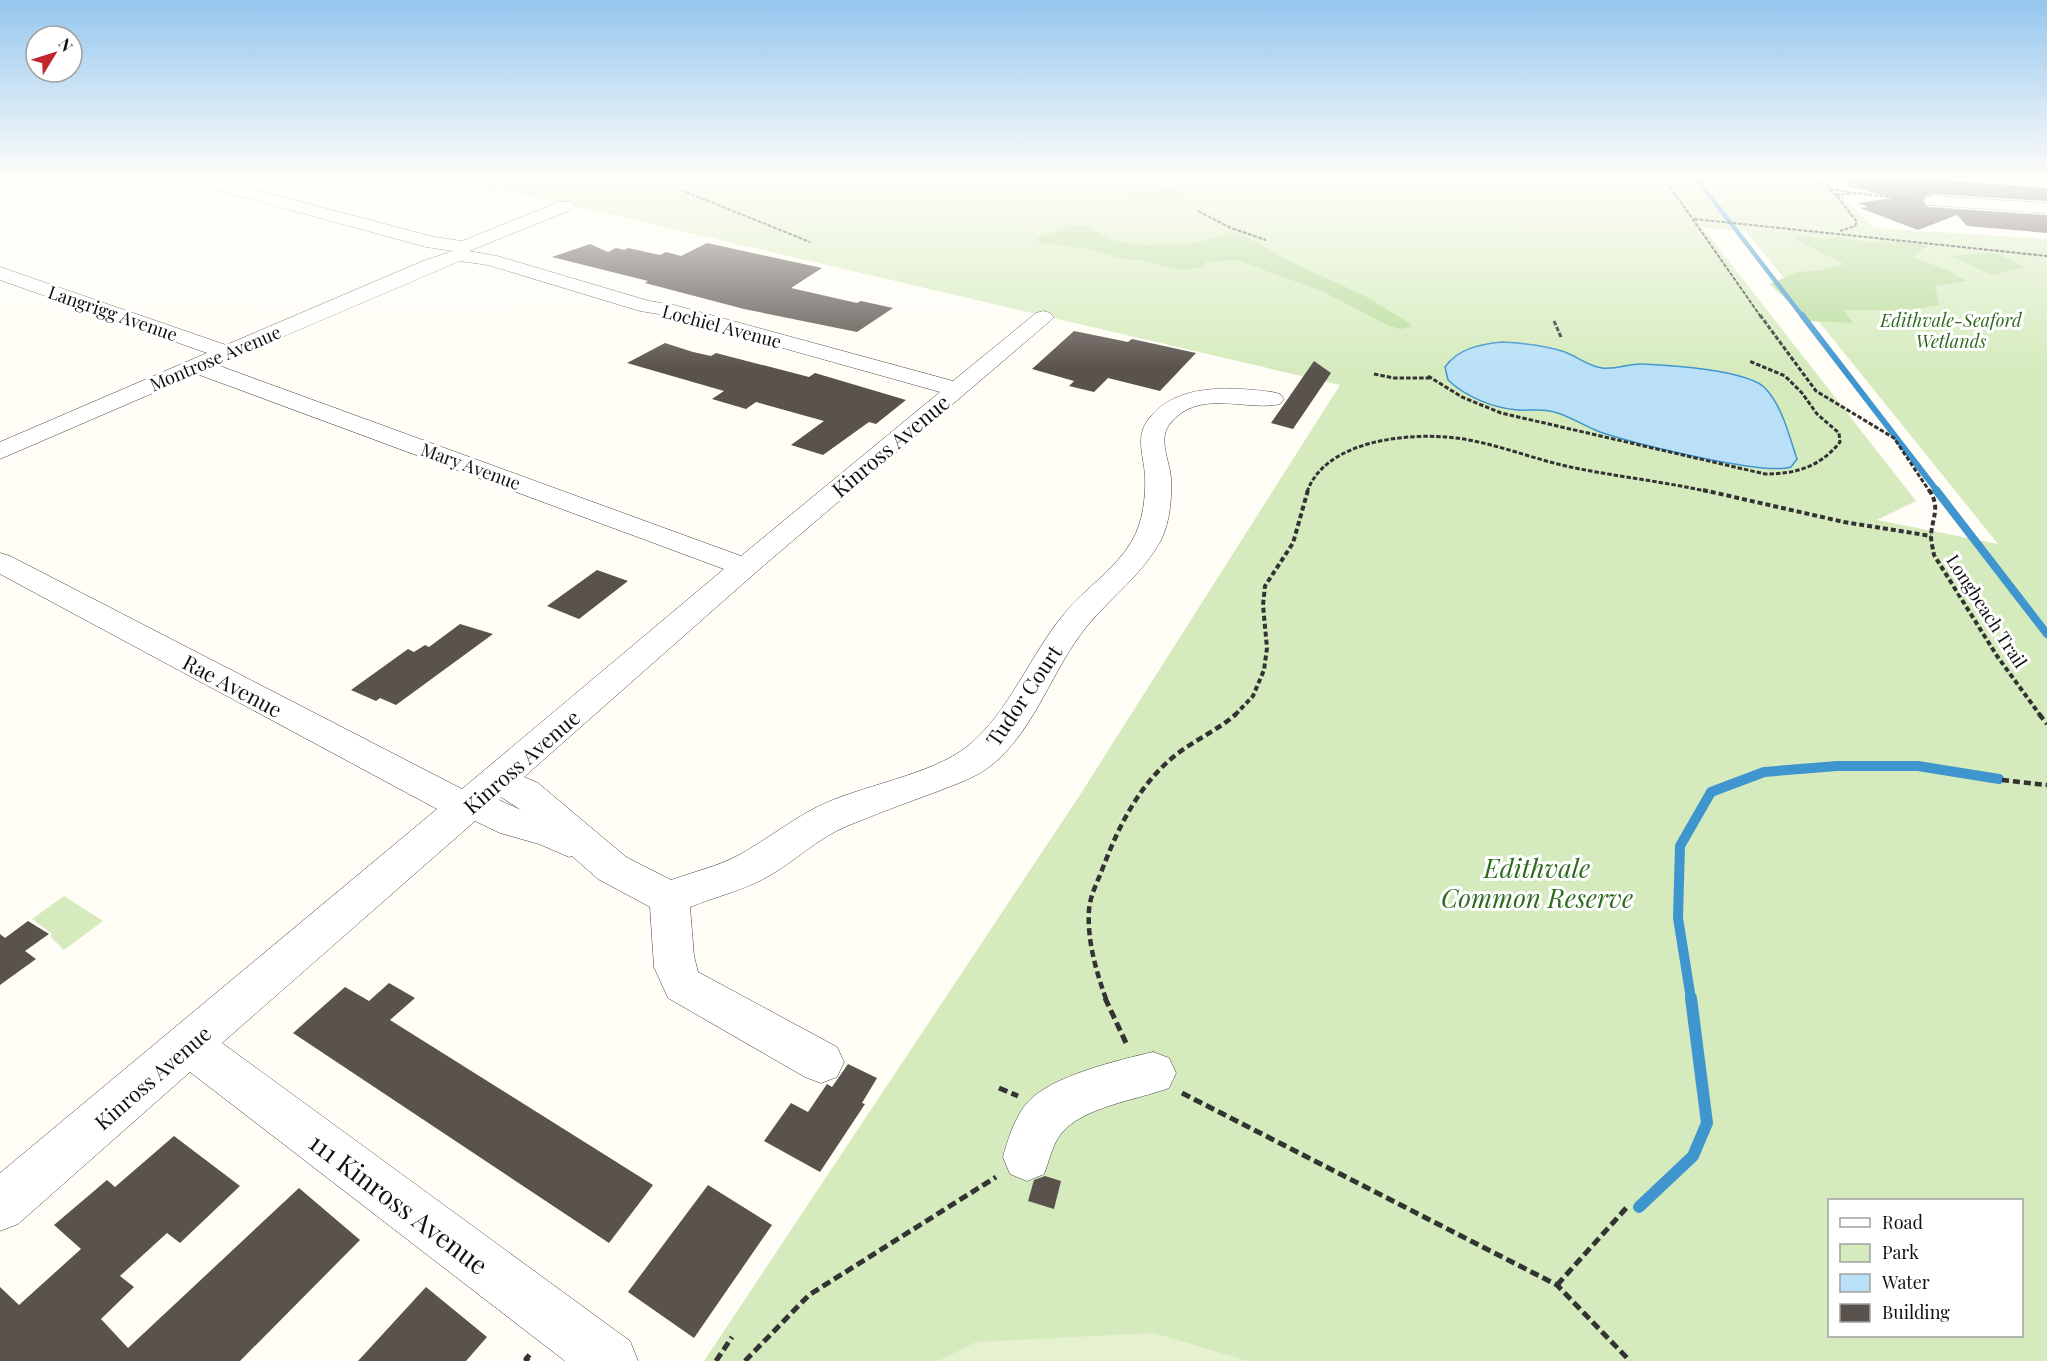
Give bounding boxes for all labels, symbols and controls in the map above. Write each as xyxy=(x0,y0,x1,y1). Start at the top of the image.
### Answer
north arrow xyxy=(24,24,84,84)
text: N xyxy=(54,33,78,56)
street label: Langrigg Avenue xyxy=(45,280,181,346)
street label: Lochiel Avenue xyxy=(660,299,784,353)
park label: Edithvale-Seaford Wetlands xyxy=(1879,308,2023,353)
street label: Montrose Avenue xyxy=(146,320,284,396)
street label: Kinross Avenue xyxy=(825,388,955,502)
street label: Mary Avenue xyxy=(418,437,524,495)
street label: Longbeach Trail xyxy=(1941,550,2033,672)
street label: Tudor Court xyxy=(979,638,1068,751)
street label: Rae Avenue xyxy=(179,647,287,723)
street label: Kinross Avenue xyxy=(457,703,585,819)
park label: Edithvale Common Reserve xyxy=(1441,850,1633,915)
street label: Kinross Avenue xyxy=(88,1019,216,1135)
street label: 111 Kinross Avenue xyxy=(302,1124,496,1282)
legend xyxy=(1828,1199,2023,1337)
text: Road xyxy=(1882,1210,1923,1234)
text: Park xyxy=(1882,1240,1919,1264)
text: Water xyxy=(1881,1270,1930,1294)
text: Building xyxy=(1882,1300,1950,1324)

